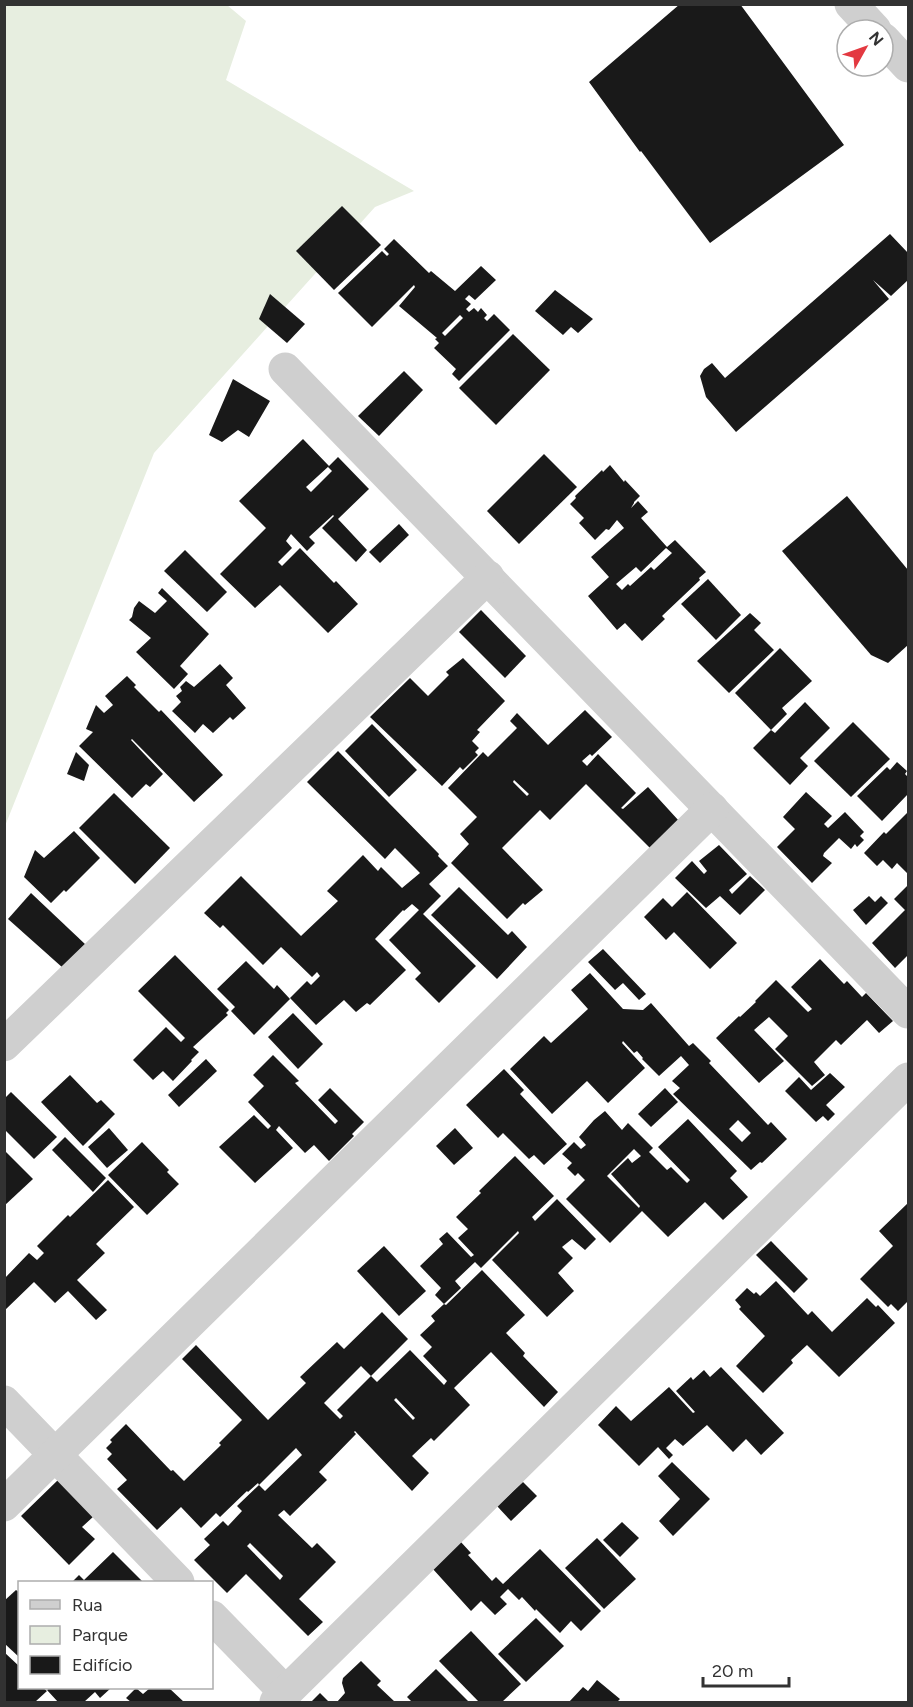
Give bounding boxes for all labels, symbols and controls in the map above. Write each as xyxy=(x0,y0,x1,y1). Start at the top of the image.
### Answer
north arrow xyxy=(835,18,895,78)
text: N xyxy=(865,28,887,50)
legend xyxy=(18,1581,213,1689)
text: Rua xyxy=(72,1594,103,1616)
text: Parque xyxy=(72,1624,128,1646)
scale bar xyxy=(703,1650,788,1688)
text: Edifício xyxy=(72,1654,133,1676)
text: 20 m xyxy=(712,1660,753,1682)

